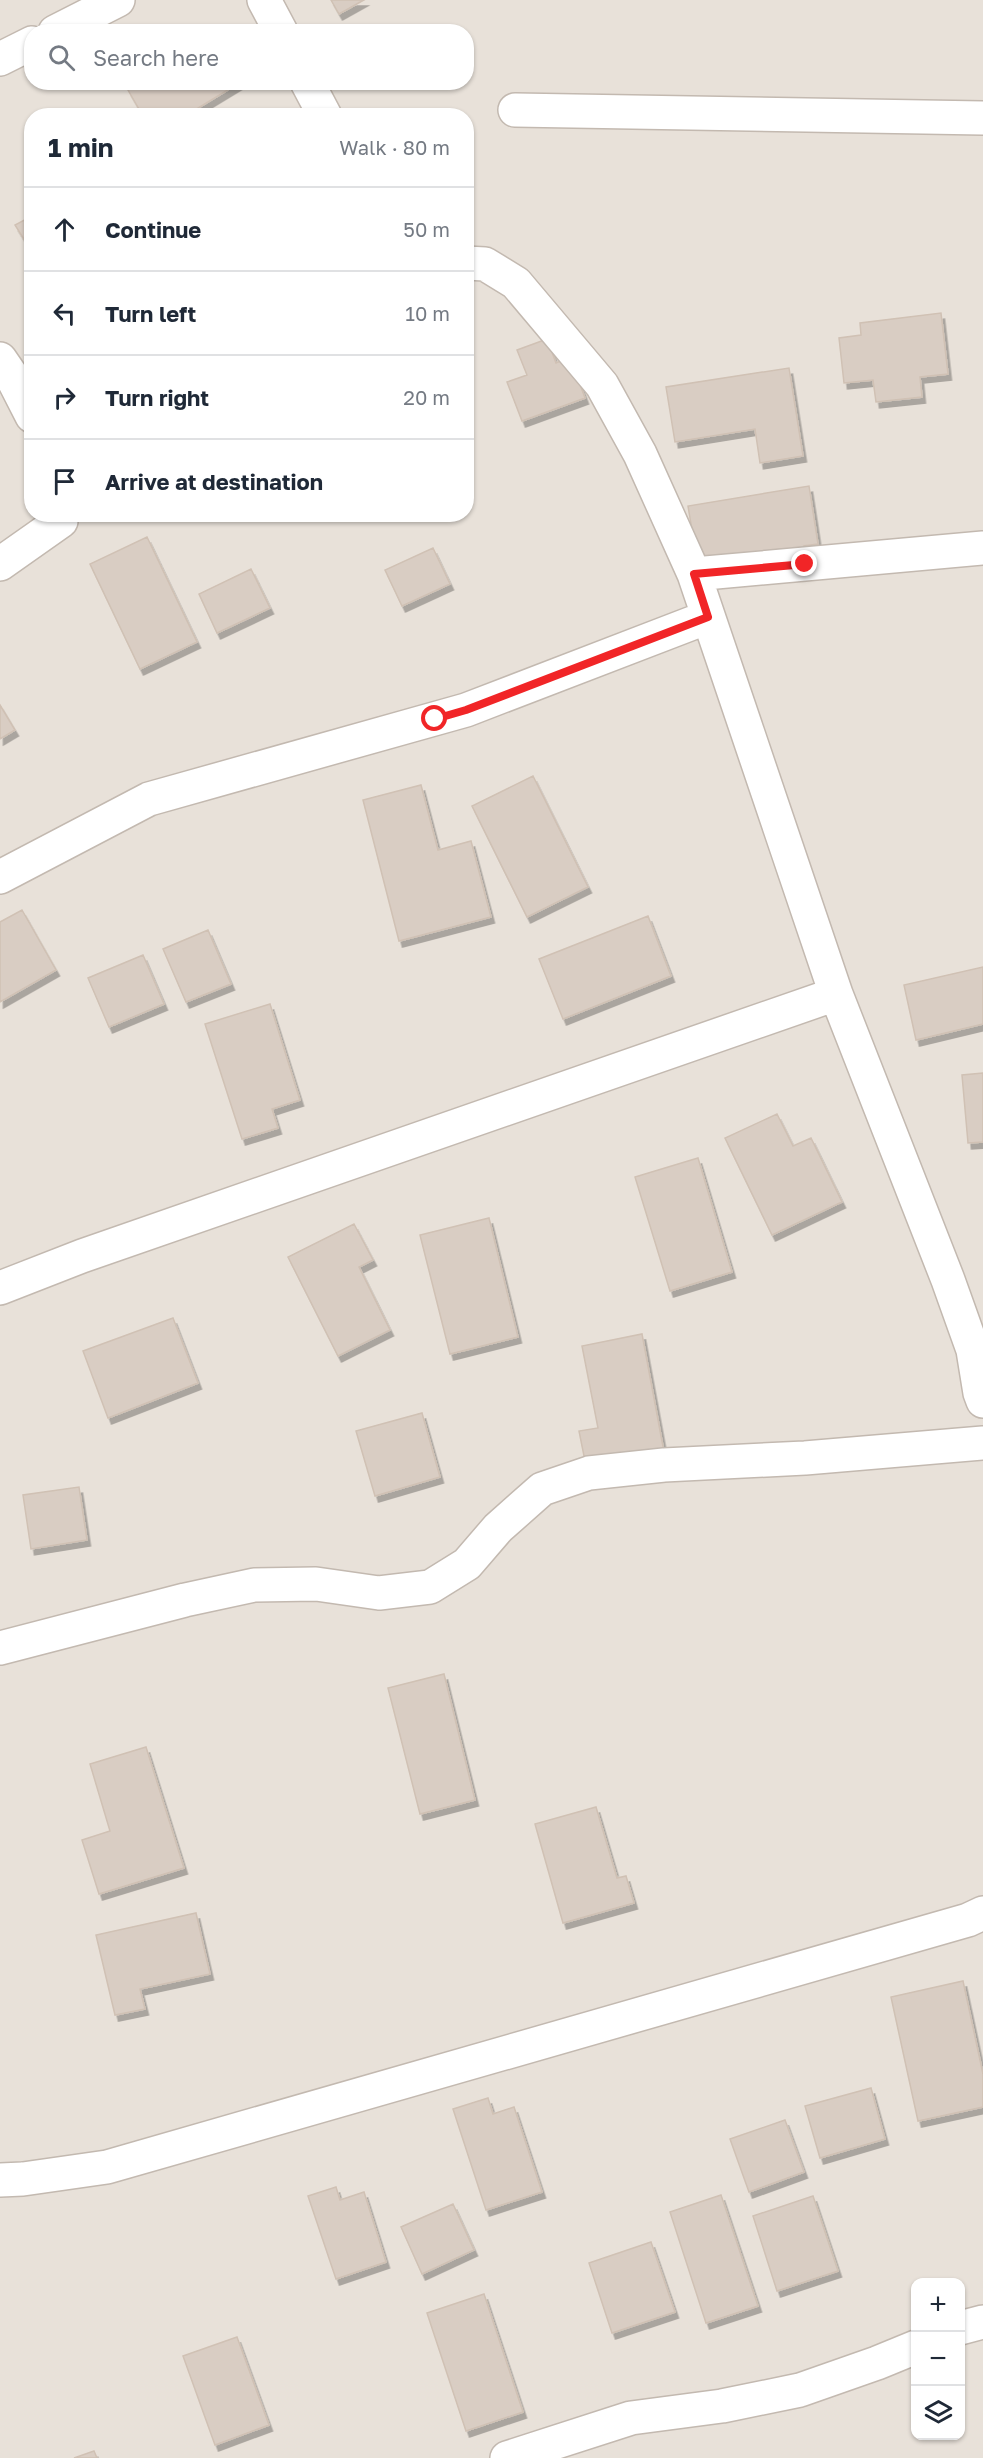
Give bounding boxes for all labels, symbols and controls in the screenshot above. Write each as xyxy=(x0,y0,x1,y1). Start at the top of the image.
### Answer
search box xyxy=(24,24,474,90)
icon: search xyxy=(45,41,78,74)
text: Search here xyxy=(93,44,219,71)
text: 1 min xyxy=(48,132,114,163)
text: Walk · 80 m xyxy=(339,135,450,159)
icon: ahead xyxy=(48,213,81,246)
text: Continue xyxy=(105,216,201,243)
text: 50 m xyxy=(403,217,450,241)
icon: left xyxy=(48,297,81,330)
text: Turn left xyxy=(105,300,196,327)
text: 10 m xyxy=(405,301,450,325)
icon: right xyxy=(48,381,81,414)
text: Turn right xyxy=(105,384,209,411)
text: 20 m xyxy=(403,385,450,409)
icon: arrive xyxy=(48,465,81,498)
text: Arrive at destination xyxy=(105,468,323,495)
route end xyxy=(791,550,817,576)
route start xyxy=(421,705,447,731)
map controls xyxy=(911,2278,965,2440)
button: + xyxy=(911,2278,965,2332)
button: − xyxy=(911,2332,965,2386)
button: layers xyxy=(911,2386,965,2440)

